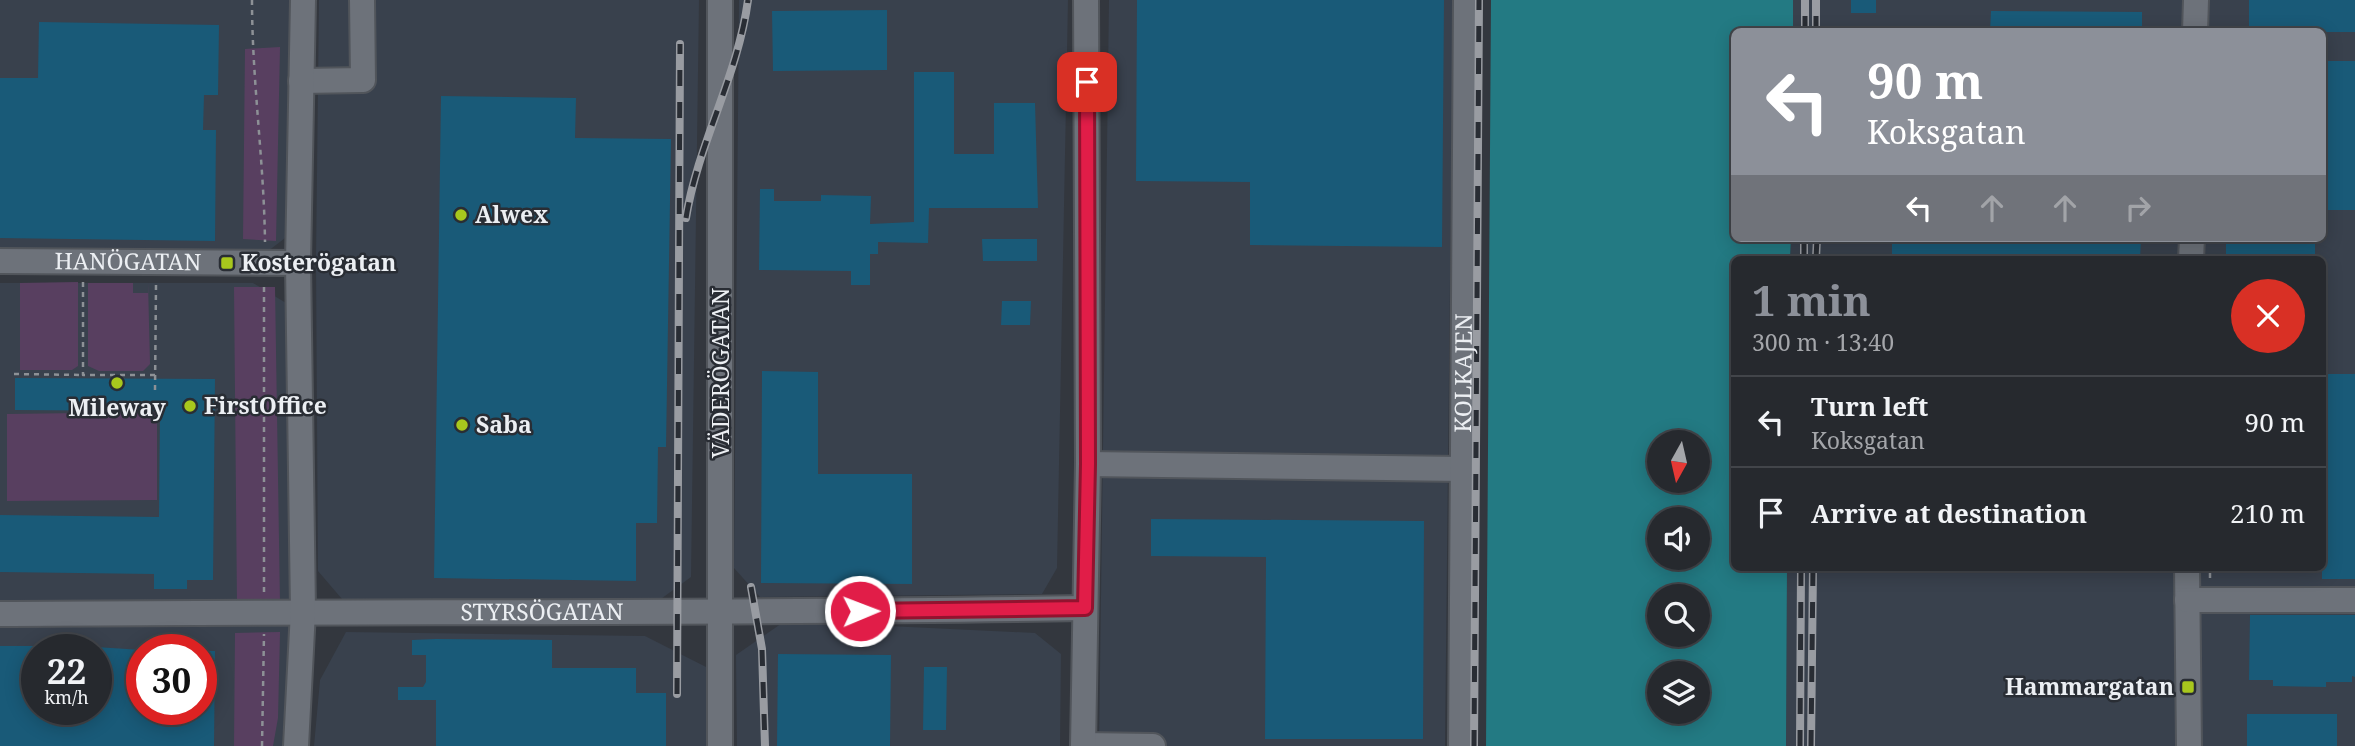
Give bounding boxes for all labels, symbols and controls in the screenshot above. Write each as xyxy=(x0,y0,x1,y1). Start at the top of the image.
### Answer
text: 90 m xyxy=(1867,47,1983,113)
pin xyxy=(1057,52,1117,112)
icon: left xyxy=(1752,56,1843,147)
icon: arrive xyxy=(1068,63,1106,101)
text: Koksgatan xyxy=(1867,110,2026,153)
icon: left xyxy=(1900,189,1938,227)
icon: ahead xyxy=(1973,189,2011,227)
icon: ahead xyxy=(2046,189,2084,227)
icon: right xyxy=(2119,189,2157,227)
place label: Alwex xyxy=(475,198,548,230)
marker: Alwex xyxy=(453,207,469,223)
street label: HANÖGATAN xyxy=(54,244,202,277)
place label: Kosterögatan xyxy=(241,246,396,278)
marker: Kosterögatan xyxy=(219,255,235,271)
text: 1 min xyxy=(1752,271,1871,328)
button: close xyxy=(2231,279,2305,353)
street label: VÄDERÖGATAN xyxy=(704,288,736,458)
street label: KOLKAJEN xyxy=(1446,313,1479,433)
text: 300 m · 13:40 xyxy=(1752,326,1894,358)
marker: Mileway xyxy=(109,375,125,391)
text: Turn left xyxy=(1811,388,1928,424)
place label: FirstOffice xyxy=(204,389,327,421)
place label: Mileway xyxy=(68,391,166,423)
marker: FirstOffice xyxy=(182,398,198,414)
icon: left xyxy=(1752,403,1790,441)
text: 90 m xyxy=(2245,404,2305,440)
place label: Saba xyxy=(476,408,532,440)
marker: Saba xyxy=(454,417,470,433)
text: Koksgatan xyxy=(1811,424,1925,456)
north arrow xyxy=(1647,430,1710,494)
map controls xyxy=(1647,430,1710,724)
icon: arrive xyxy=(1752,494,1790,532)
text: Arrive at destination xyxy=(1811,495,2087,531)
text: 210 m xyxy=(2230,495,2305,531)
button: sound xyxy=(1647,507,1710,570)
position arrow xyxy=(823,574,897,648)
button: search xyxy=(1647,584,1710,647)
street label: STYRSÖGATAN xyxy=(460,595,624,627)
speed limit sign: 30 xyxy=(126,634,217,725)
text: 22 xyxy=(47,647,86,694)
button: layers xyxy=(1647,661,1710,724)
place label: Hammargatan xyxy=(2005,670,2174,702)
marker: Hammargatan xyxy=(2180,679,2196,695)
text: km/h xyxy=(44,685,89,709)

